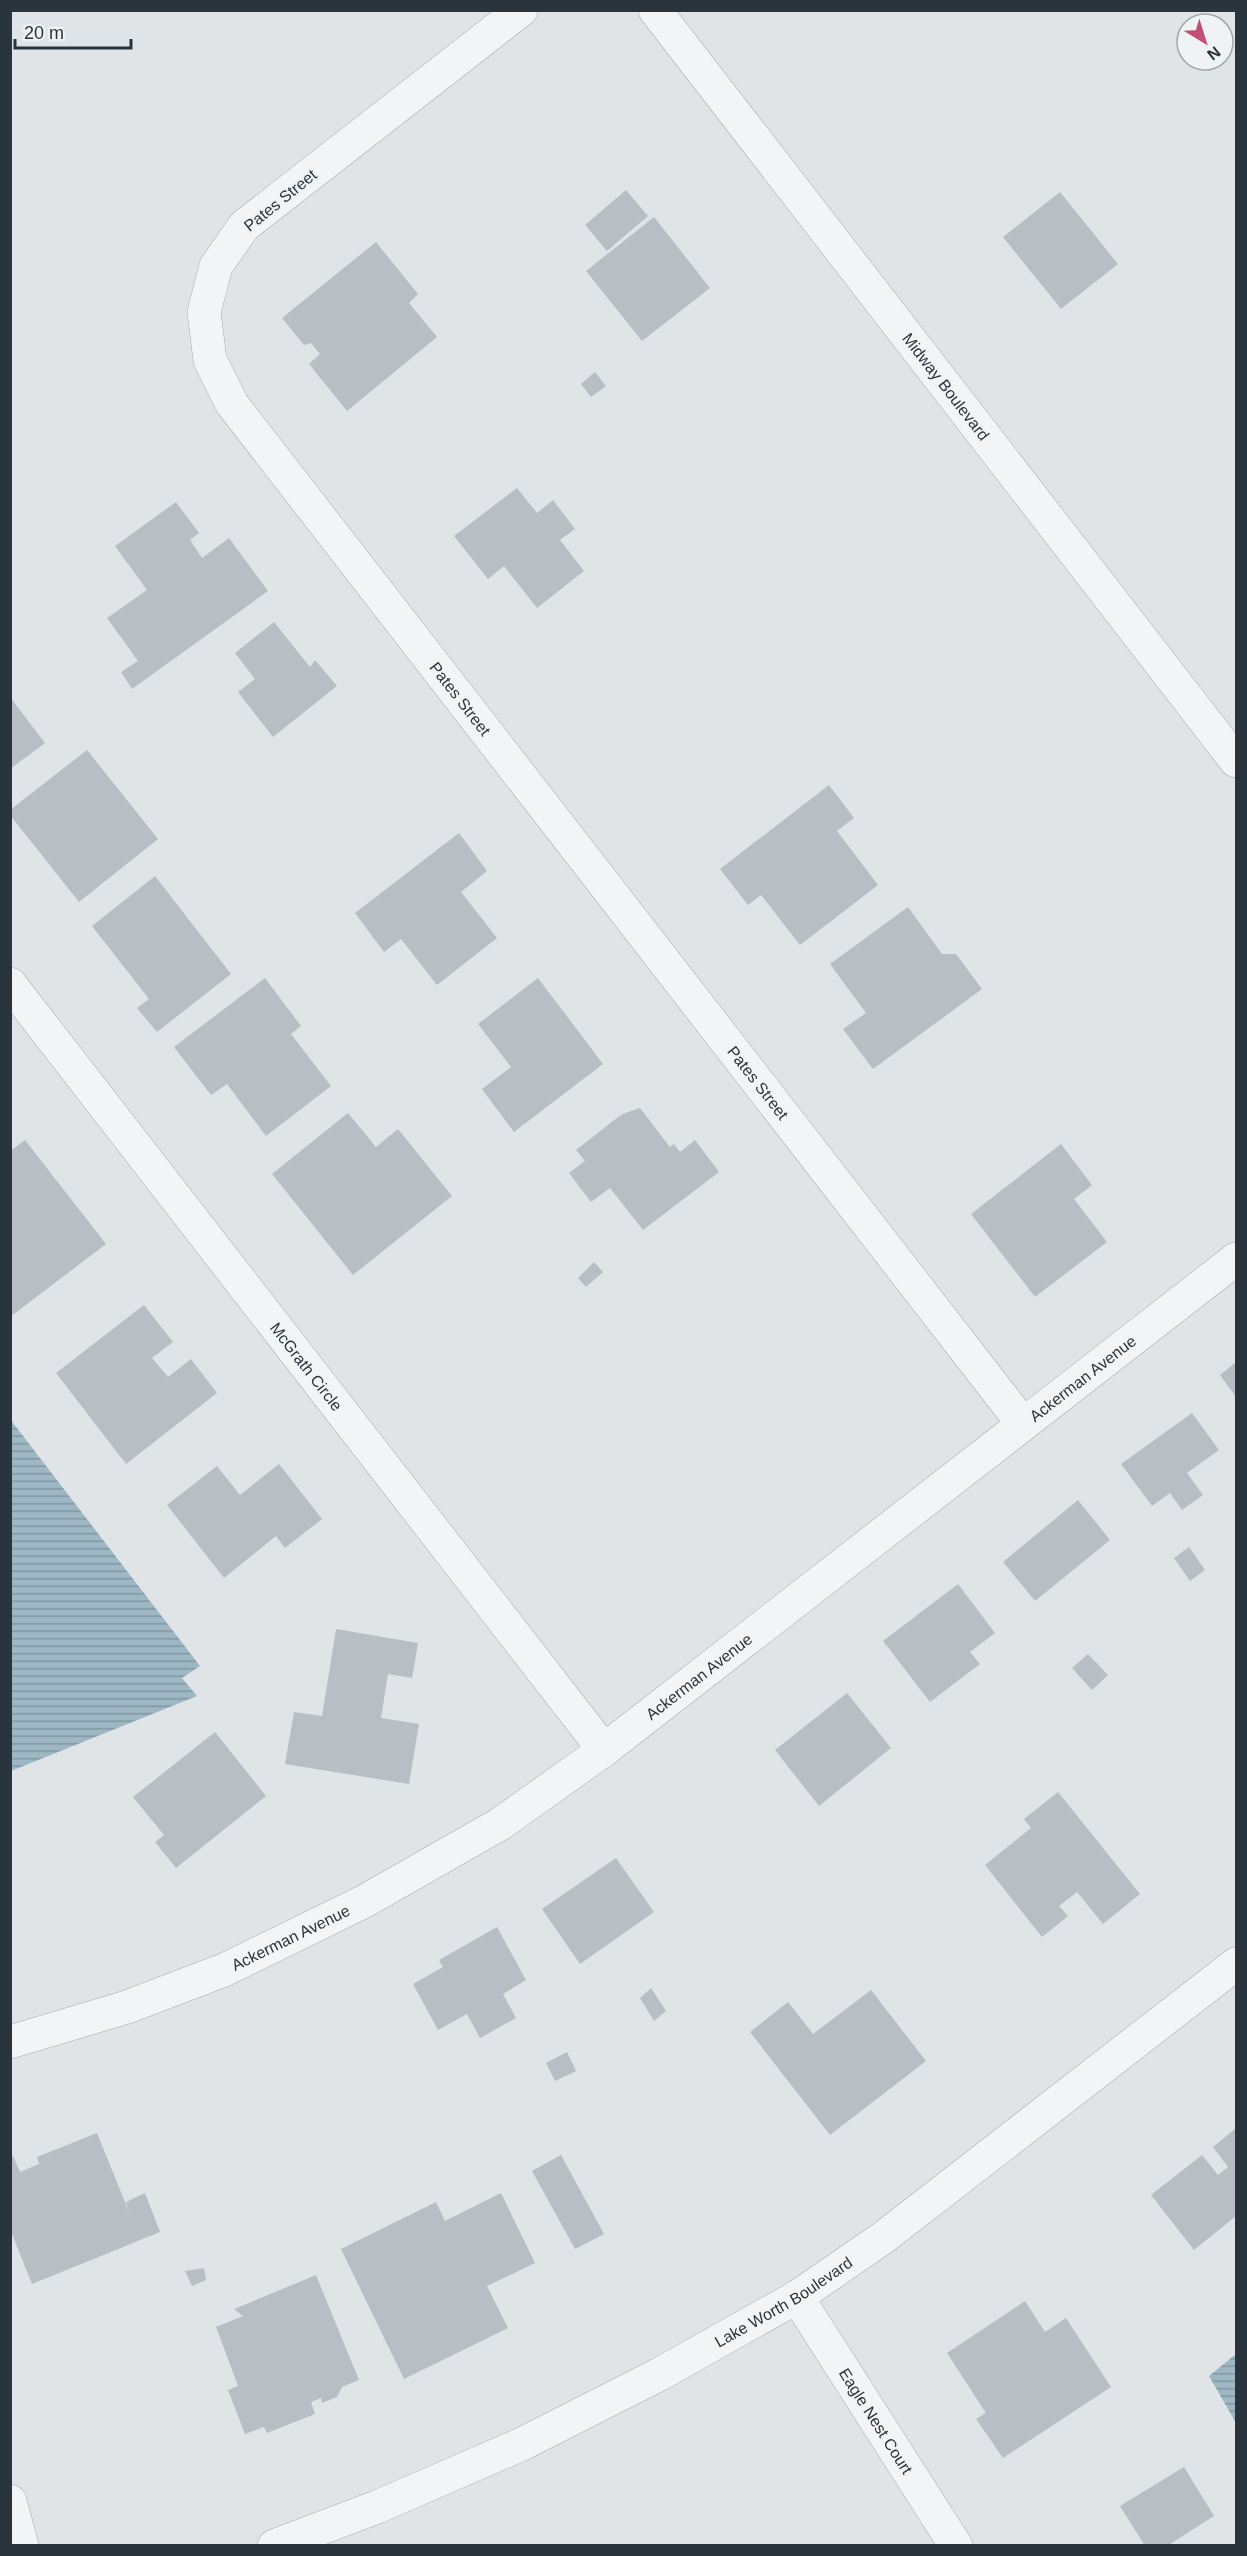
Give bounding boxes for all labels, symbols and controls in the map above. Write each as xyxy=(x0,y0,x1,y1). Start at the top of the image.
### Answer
scale bar xyxy=(15,12,130,50)
north arrow xyxy=(1175,12,1235,72)
text: 20 m xyxy=(24,23,64,43)
text: N xyxy=(1204,43,1224,64)
street label: Pates Street xyxy=(241,166,320,235)
street label: Midway Boulevard xyxy=(899,330,993,444)
street label: Pates Street xyxy=(426,659,494,739)
street label: Pates Street xyxy=(724,1043,792,1123)
street label: McGrath Circle xyxy=(267,1319,346,1414)
street label: Ackerman Avenue xyxy=(1026,1332,1139,1425)
street label: Ackerman Avenue xyxy=(643,1630,756,1723)
street label: Ackerman Avenue xyxy=(229,1902,353,1974)
street label: Lake Worth Boulevard xyxy=(712,2254,856,2351)
street label: Eagle Nest Court xyxy=(836,2365,916,2478)

